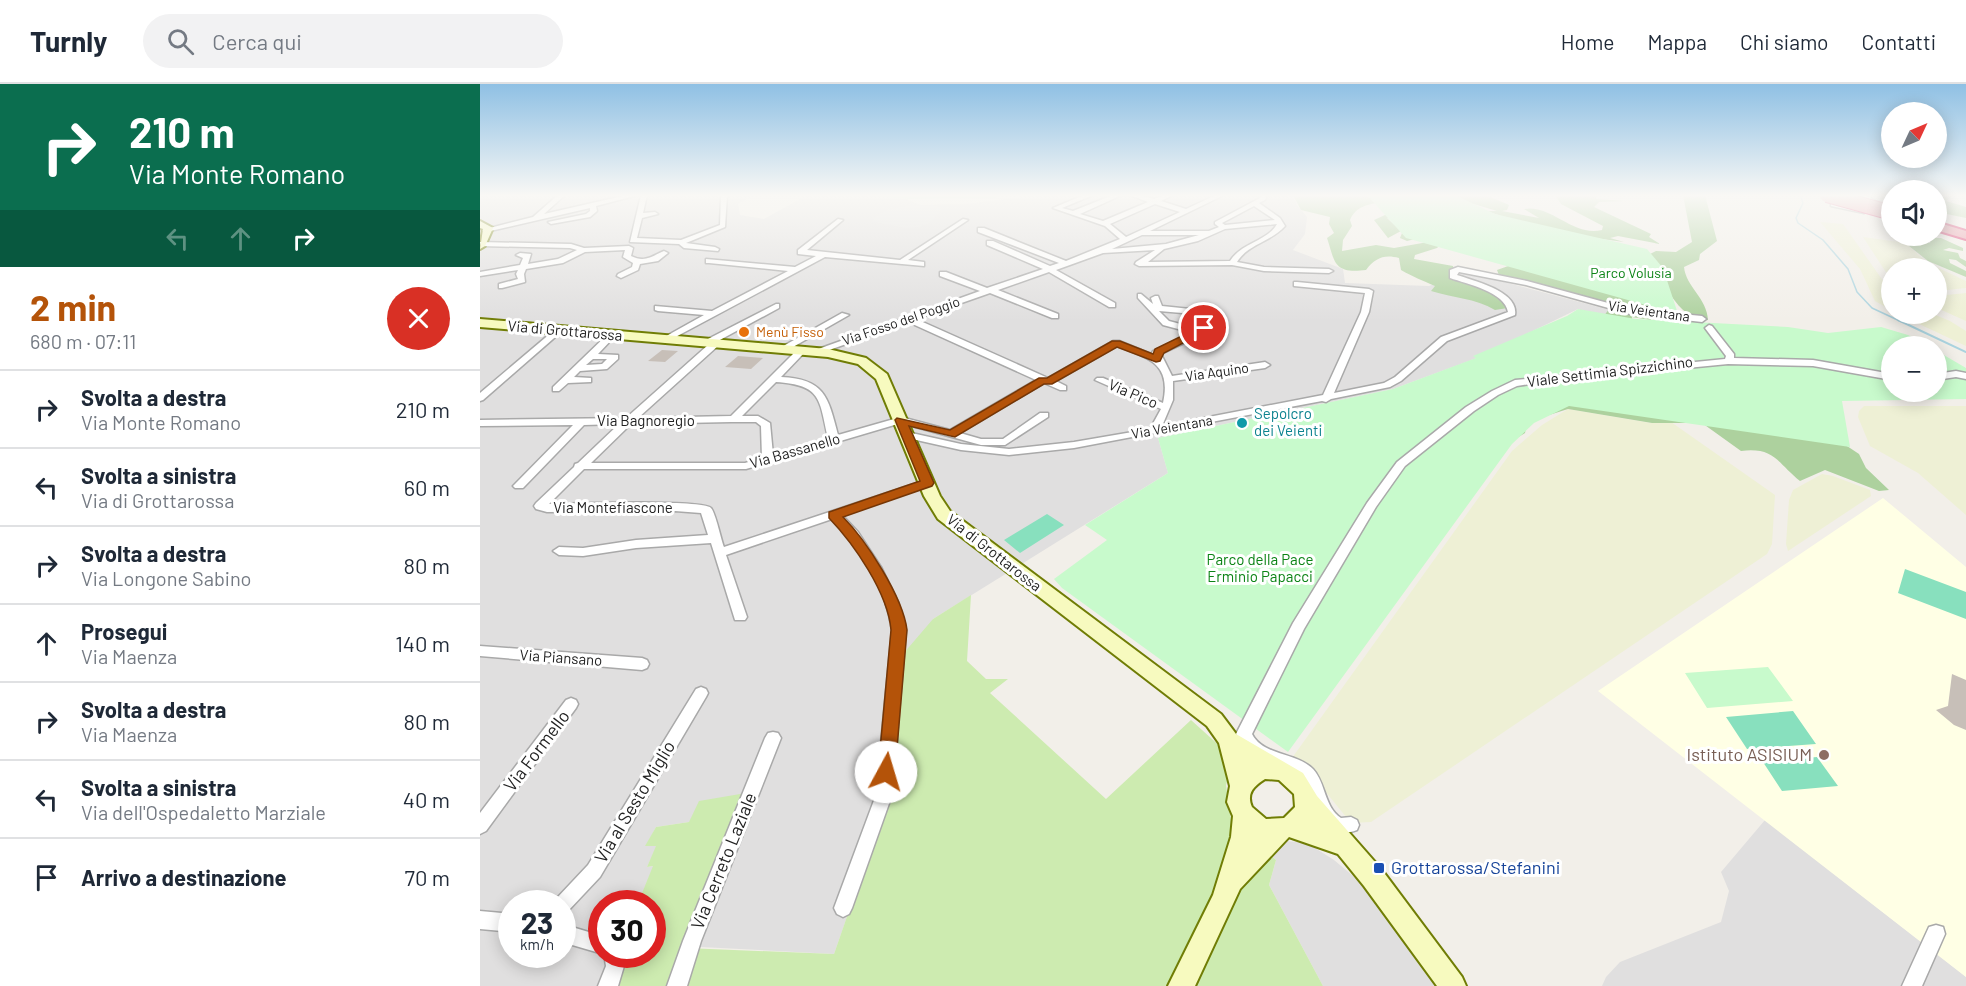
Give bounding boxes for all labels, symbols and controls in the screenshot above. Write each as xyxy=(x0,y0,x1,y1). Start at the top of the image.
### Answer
search box xyxy=(143,14,563,68)
text: Turnly xyxy=(30,24,107,58)
icon: search xyxy=(164,25,197,58)
text: Cerca qui xyxy=(212,28,302,54)
text: Home xyxy=(1561,29,1614,54)
text: Mappa xyxy=(1647,29,1707,54)
text: Chi siamo xyxy=(1740,29,1829,54)
text: Contatti xyxy=(1862,29,1936,54)
north arrow xyxy=(1881,102,1947,168)
map controls xyxy=(1881,102,1947,402)
text: 210 m xyxy=(129,106,235,156)
icon: right xyxy=(30,108,108,186)
text: Via Monte Romano xyxy=(129,157,345,189)
button: sound xyxy=(1881,180,1947,246)
icon: left xyxy=(161,222,194,255)
icon: ahead xyxy=(224,222,257,255)
icon: right xyxy=(287,222,320,255)
button: + xyxy=(1881,258,1947,324)
park label: Parco Volusia xyxy=(1590,264,1672,281)
text: 2 min xyxy=(30,285,116,328)
button: close xyxy=(387,287,450,350)
street label: Via Fosso del Poggio xyxy=(840,292,962,349)
street label: Via Veientana xyxy=(1607,296,1691,325)
pin xyxy=(1178,302,1229,353)
icon: arrive xyxy=(1187,311,1220,344)
street label: Via di Grottarossa xyxy=(507,316,623,344)
place label: Menù Fisso xyxy=(756,323,824,340)
marker: Menù Fisso xyxy=(737,325,751,339)
text: 680 m · 07:11 xyxy=(30,329,136,353)
button: − xyxy=(1881,336,1947,402)
street label: Viale Settimia Spizzichino xyxy=(1526,352,1694,390)
street label: Via Aquino xyxy=(1184,359,1250,384)
street label: Via Pico xyxy=(1106,375,1161,412)
text: Svolta a destra xyxy=(81,384,226,410)
icon: right xyxy=(30,393,63,426)
text: 210 m xyxy=(396,396,450,422)
place label: Sepolcro dei Veienti xyxy=(1254,404,1322,439)
text: Via Monte Romano xyxy=(81,410,241,434)
street label: Via Bagnoregio xyxy=(597,411,695,429)
street label: Via Veientana xyxy=(1130,411,1214,442)
marker: Sepolcro dei Veienti xyxy=(1235,416,1249,430)
street label: Via Bassanello xyxy=(747,429,842,472)
text: Svolta a sinistra xyxy=(81,462,236,488)
icon: left xyxy=(30,471,63,504)
text: 60 m xyxy=(404,474,450,500)
text: Via di Grottarossa xyxy=(81,488,234,512)
street label: Via Montefiascone xyxy=(553,498,673,516)
street label: Via di Grottarossa xyxy=(944,510,1045,595)
text: Svolta a destra xyxy=(81,540,226,566)
icon: right xyxy=(30,549,63,582)
park label: Parco della Pace Erminio Papacci xyxy=(1207,550,1313,585)
text: 80 m xyxy=(404,552,450,578)
text: Via Longone Sabino xyxy=(81,566,251,590)
text: Prosegui xyxy=(81,618,167,644)
icon: ahead xyxy=(30,627,63,660)
text: 140 m xyxy=(395,630,450,656)
text: Via Maenza xyxy=(81,644,177,668)
street label: Via Piansano xyxy=(519,645,603,669)
text: Svolta a destra xyxy=(81,696,226,722)
icon: right xyxy=(30,705,63,738)
street label: Via Formello xyxy=(498,705,574,795)
text: 80 m xyxy=(404,708,450,734)
text: Via Maenza xyxy=(81,722,177,746)
street label: Via al Sesto Miglio xyxy=(589,736,679,867)
position arrow xyxy=(854,740,918,804)
place label: Istituto ASISIUM xyxy=(1687,743,1812,765)
marker: Istituto ASISIUM xyxy=(1817,748,1831,762)
text: Svolta a sinistra xyxy=(81,774,236,800)
icon: left xyxy=(30,783,63,816)
text: 40 m xyxy=(403,786,450,812)
street label: Via Cerreto Laziale xyxy=(686,789,761,932)
text: Via dell'Ospedaletto Marziale xyxy=(81,800,326,824)
place label: Grottarossa/Stefanini xyxy=(1391,856,1560,878)
icon: arrive xyxy=(30,861,63,894)
marker: Grottarossa/Stefanini xyxy=(1372,861,1386,875)
text: Arrivo a destinazione xyxy=(81,864,287,890)
text: 70 m xyxy=(405,864,450,890)
speed limit sign: 30 xyxy=(588,890,666,968)
text: 23 xyxy=(521,904,553,940)
text: km/h xyxy=(520,935,554,953)

